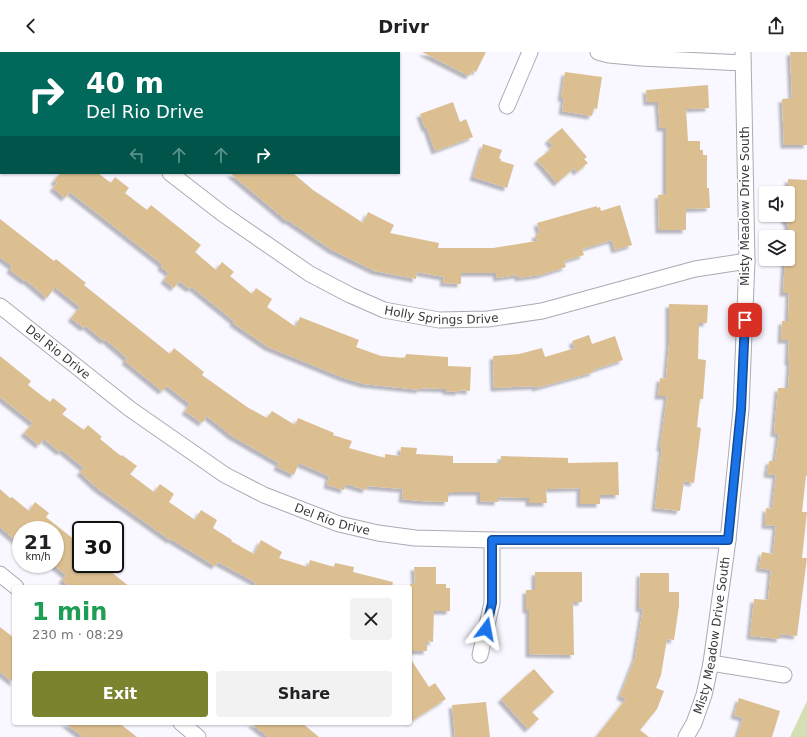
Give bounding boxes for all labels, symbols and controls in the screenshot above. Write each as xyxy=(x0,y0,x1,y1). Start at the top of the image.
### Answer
icon: back xyxy=(20,15,42,37)
icon: share xyxy=(765,15,787,37)
text: Drivr xyxy=(378,16,429,37)
text: 40 m xyxy=(86,67,164,100)
icon: right xyxy=(20,68,72,120)
text: Del Rio Drive xyxy=(86,101,204,122)
street label: Misty Meadow Drive South xyxy=(738,126,752,286)
icon: left xyxy=(126,144,148,166)
icon: ahead xyxy=(168,144,190,166)
icon: ahead xyxy=(210,144,232,166)
icon: right xyxy=(252,144,274,166)
map controls xyxy=(759,186,795,266)
button: sound xyxy=(759,186,795,222)
button: layers xyxy=(759,230,795,266)
street label: Holly Springs Drive xyxy=(383,303,499,327)
pin xyxy=(728,303,762,337)
icon: arrive xyxy=(734,309,756,331)
street label: Del Rio Drive xyxy=(23,322,93,382)
street label: Del Rio Drive xyxy=(293,500,371,538)
speed limit sign: 30 xyxy=(72,521,124,573)
text: 21 xyxy=(24,530,52,554)
text: km/h xyxy=(25,551,51,562)
street label: Misty Meadow Drive South xyxy=(691,556,733,716)
text: 1 min xyxy=(32,598,107,626)
button: close xyxy=(350,598,392,640)
position arrow xyxy=(465,608,507,650)
text: 230 m · 08:29 xyxy=(32,627,123,642)
button: Exit xyxy=(32,671,208,717)
button: Share xyxy=(216,671,392,717)

